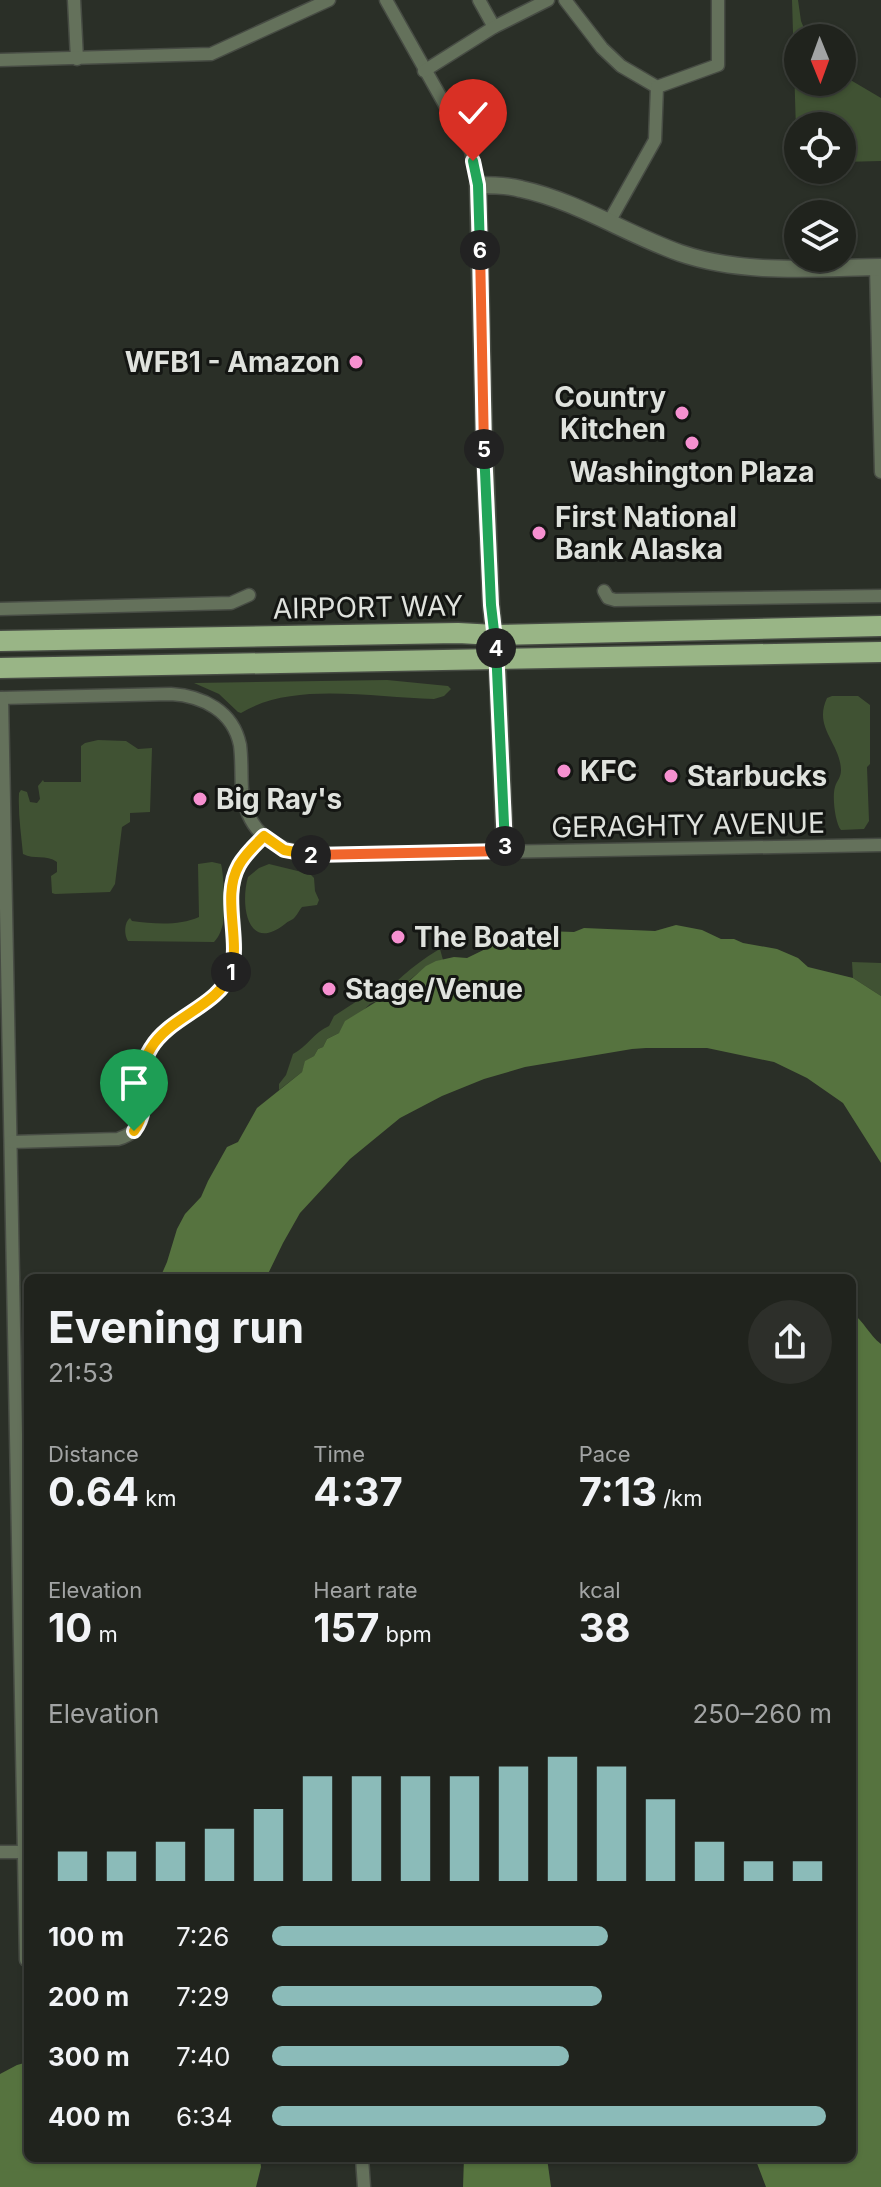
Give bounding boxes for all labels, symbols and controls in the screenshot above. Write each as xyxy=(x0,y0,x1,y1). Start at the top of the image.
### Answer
north arrow xyxy=(784,24,856,96)
map controls xyxy=(784,24,856,272)
pin xyxy=(439,79,507,161)
icon: check xyxy=(451,91,495,135)
button: locate xyxy=(784,112,856,184)
button: layers xyxy=(784,200,856,272)
pin: 6 xyxy=(460,230,500,270)
text: 6 xyxy=(473,237,487,263)
place label: WFB1 - Amazon xyxy=(125,345,340,379)
marker: WFB1 - Amazon xyxy=(347,353,365,371)
place label: Country Kitchen xyxy=(554,380,666,446)
marker: Country Kitchen xyxy=(673,404,691,422)
pin: 5 xyxy=(464,429,504,469)
marker: Washington Plaza xyxy=(683,434,701,452)
text: 5 xyxy=(477,436,491,462)
place label: Washington Plaza xyxy=(569,455,815,489)
place label: First National Bank Alaska xyxy=(555,500,737,566)
marker: First National Bank Alaska xyxy=(530,524,548,542)
street label: AIRPORT WAY xyxy=(273,588,463,626)
pin: 4 xyxy=(476,628,516,668)
text: 4 xyxy=(489,635,503,661)
place label: KFC xyxy=(580,754,637,788)
place label: Starbucks xyxy=(687,759,827,793)
marker: KFC xyxy=(555,762,573,780)
marker: Starbucks xyxy=(662,767,680,785)
place label: Big Ray's xyxy=(216,782,342,816)
marker: Big Ray's xyxy=(191,790,209,808)
street label: GERAGHTY AVENUE xyxy=(551,806,825,844)
pin: 3 xyxy=(485,826,525,866)
text: 3 xyxy=(498,833,512,859)
pin: 2 xyxy=(291,835,331,875)
text: 2 xyxy=(304,842,318,868)
place label: The Boatel xyxy=(414,920,560,954)
marker: The Boatel xyxy=(389,928,407,946)
pin: 1 xyxy=(211,952,251,992)
text: 1 xyxy=(226,959,236,985)
place label: Stage/Venue xyxy=(345,972,523,1006)
marker: Stage/Venue xyxy=(320,980,338,998)
pin xyxy=(100,1049,168,1131)
icon: arrive xyxy=(112,1061,156,1105)
text: Evening run xyxy=(48,1300,304,1354)
button: share xyxy=(748,1300,832,1384)
text: 21:53 xyxy=(48,1357,114,1388)
text: Distance xyxy=(48,1441,139,1467)
text: Time xyxy=(313,1441,365,1467)
text: Pace xyxy=(579,1441,630,1467)
text: 0.64 xyxy=(48,1467,139,1516)
text: 4:37 xyxy=(313,1467,403,1516)
text: 7:13 xyxy=(579,1467,657,1516)
text: km xyxy=(139,1485,177,1511)
text: /km xyxy=(657,1485,702,1511)
text: Elevation xyxy=(48,1577,142,1603)
text: Heart rate xyxy=(313,1577,418,1603)
text: kcal xyxy=(579,1577,621,1603)
text: 10 xyxy=(48,1603,92,1652)
text: 157 xyxy=(313,1603,379,1652)
text: 38 xyxy=(579,1603,631,1652)
text: m xyxy=(92,1621,118,1647)
text: bpm xyxy=(379,1621,432,1647)
text: Elevation xyxy=(48,1698,159,1729)
text: 250–260 m xyxy=(692,1698,832,1729)
text: 100 m xyxy=(48,1921,124,1952)
text: 7:26 xyxy=(176,1921,229,1952)
text: 200 m xyxy=(48,1981,129,2012)
text: 7:29 xyxy=(176,1981,229,2012)
text: 300 m xyxy=(48,2041,130,2072)
text: 7:40 xyxy=(176,2041,231,2072)
text: 400 m xyxy=(48,2101,131,2132)
text: 6:34 xyxy=(176,2101,232,2132)

